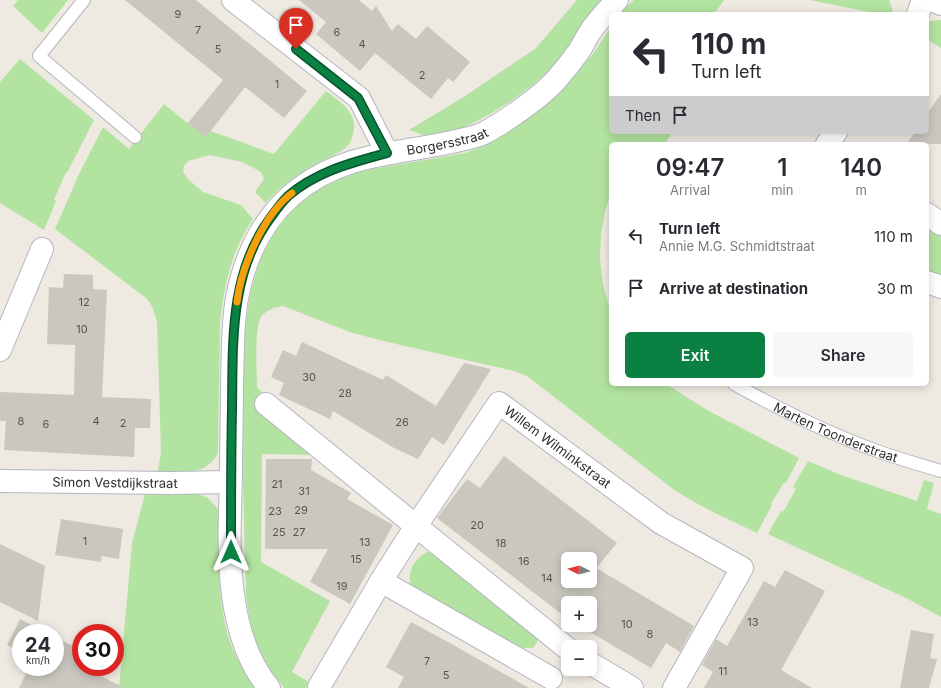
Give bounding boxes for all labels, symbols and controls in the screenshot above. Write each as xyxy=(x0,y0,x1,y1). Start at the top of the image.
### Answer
house number: 9 xyxy=(175,7,182,21)
pin xyxy=(279,8,313,49)
icon: arrive xyxy=(285,14,307,36)
house number: 7 xyxy=(195,23,201,37)
house number: 6 xyxy=(334,25,341,39)
text: 110 m xyxy=(691,27,766,61)
icon: left xyxy=(625,28,677,80)
house number: 4 xyxy=(358,37,366,51)
house number: 5 xyxy=(215,42,222,56)
text: Turn left xyxy=(691,61,761,82)
house number: 2 xyxy=(419,68,425,82)
house number: 1 xyxy=(275,77,279,91)
icon: arrive xyxy=(669,104,691,126)
text: Then xyxy=(625,106,661,125)
street label: Borgersstraat xyxy=(405,124,491,158)
text: 09:47 xyxy=(656,153,724,182)
text: 1 xyxy=(777,153,787,182)
text: 140 xyxy=(840,153,882,182)
text: Arrival xyxy=(670,182,710,198)
text: min xyxy=(771,182,793,198)
text: m xyxy=(856,182,867,198)
text: Turn left xyxy=(659,219,720,238)
icon: left xyxy=(625,225,647,247)
text: 110 m xyxy=(874,227,913,246)
text: Annie M.G. Schmidtstraat xyxy=(659,238,815,254)
icon: arrive xyxy=(625,277,647,299)
text: Arrive at destination xyxy=(659,279,808,298)
text: 30 m xyxy=(877,279,913,298)
house number: 12 xyxy=(78,295,90,309)
house number: 10 xyxy=(76,322,88,336)
button: Exit xyxy=(625,332,765,378)
button: Share xyxy=(773,332,913,378)
house number: 30 xyxy=(302,370,316,384)
house number: 28 xyxy=(338,386,352,400)
street label: Marten Toonderstraat xyxy=(771,399,900,465)
street label: Willem Wilminkstraat xyxy=(502,402,614,491)
house number: 8 xyxy=(18,414,25,428)
house number: 4 xyxy=(92,414,100,428)
house number: 26 xyxy=(395,415,409,429)
house number: 2 xyxy=(120,416,126,430)
house number: 6 xyxy=(43,417,50,431)
street label: Simon Vestdijkstraat xyxy=(52,474,178,491)
house number: 21 xyxy=(271,477,283,491)
house number: 31 xyxy=(298,484,310,498)
house number: 29 xyxy=(294,503,308,517)
house number: 23 xyxy=(268,504,282,518)
house number: 20 xyxy=(470,518,484,532)
house number: 25 xyxy=(272,525,286,539)
house number: 27 xyxy=(293,525,305,539)
position arrow xyxy=(210,531,252,573)
house number: 1 xyxy=(83,534,87,548)
house number: 13 xyxy=(359,535,371,549)
house number: 18 xyxy=(495,536,507,550)
house number: 15 xyxy=(350,552,362,566)
north arrow xyxy=(561,552,597,588)
map controls xyxy=(561,552,597,676)
house number: 16 xyxy=(518,554,530,568)
house number: 14 xyxy=(541,571,553,585)
house number: 19 xyxy=(336,579,348,593)
button: + xyxy=(561,596,597,632)
house number: 13 xyxy=(747,615,759,629)
house number: 10 xyxy=(621,617,633,631)
speed limit sign: 30 xyxy=(72,624,124,676)
house number: 8 xyxy=(647,627,654,641)
text: 24 xyxy=(25,633,51,657)
button: − xyxy=(561,640,597,676)
text: km/h xyxy=(26,654,50,666)
house number: 7 xyxy=(424,654,430,668)
house number: 11 xyxy=(719,664,727,678)
house number: 5 xyxy=(443,668,450,682)

